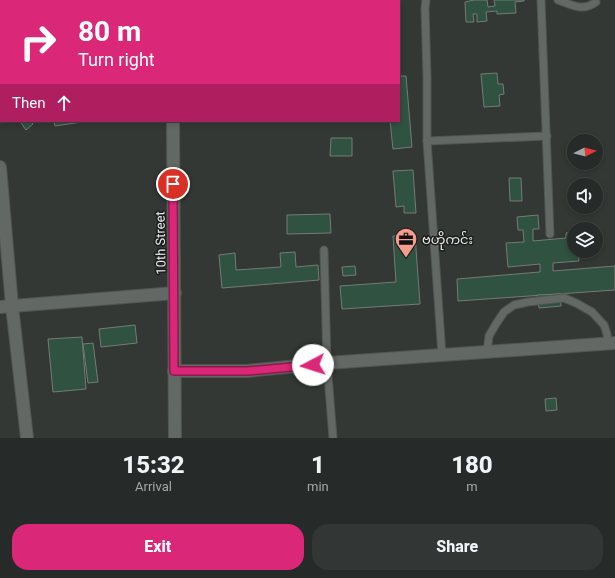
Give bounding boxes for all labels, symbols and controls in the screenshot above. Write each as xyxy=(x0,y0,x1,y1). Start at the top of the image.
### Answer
text: 80 m xyxy=(78,15,141,48)
icon: right xyxy=(12,16,64,68)
text: Turn right xyxy=(78,49,155,70)
icon: ahead xyxy=(53,92,75,114)
text: Then xyxy=(12,94,45,112)
north arrow xyxy=(567,134,603,170)
map controls xyxy=(567,134,603,258)
pin xyxy=(156,167,190,201)
icon: arrive xyxy=(162,173,184,195)
button: sound xyxy=(567,178,603,214)
street label: 10th Street xyxy=(152,211,169,275)
button: layers xyxy=(567,222,603,258)
office icon: ဗဟိုကင်း xyxy=(393,226,419,259)
place label: ဗဟိုကင်း xyxy=(422,231,473,250)
position arrow xyxy=(292,344,334,386)
text: 15:32 xyxy=(122,451,185,479)
text: 1 xyxy=(311,451,325,479)
text: 180 xyxy=(451,451,493,479)
text: Arrival xyxy=(135,479,172,494)
text: min xyxy=(307,479,329,494)
text: m xyxy=(466,479,478,494)
button: Exit xyxy=(12,524,304,570)
button: Share xyxy=(312,524,603,570)

